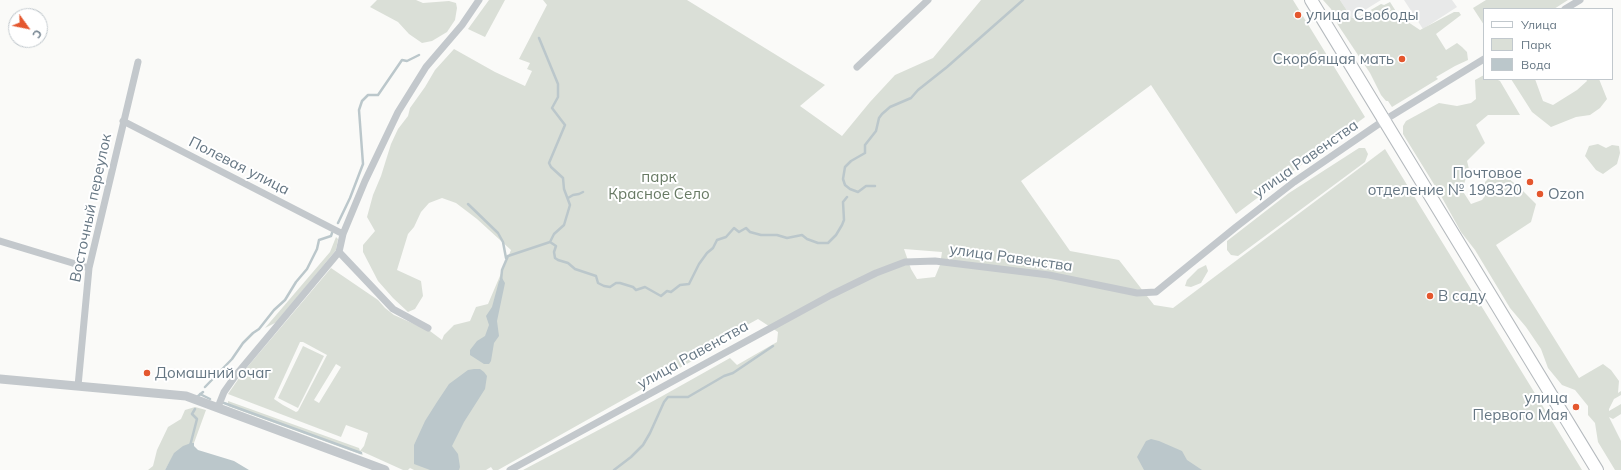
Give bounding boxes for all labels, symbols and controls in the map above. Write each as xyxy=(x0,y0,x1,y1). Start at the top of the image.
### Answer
place label: улица Свободы xyxy=(1306,6,1419,24)
north arrow xyxy=(8,8,48,48)
legend xyxy=(1483,8,1613,80)
marker: улица Свободы xyxy=(1293,10,1303,20)
text: Улица xyxy=(1521,17,1557,32)
text: С xyxy=(29,27,45,41)
text: Парк xyxy=(1521,37,1551,52)
place label: Скорбящая мать xyxy=(1273,50,1394,68)
marker: Скорбящая мать xyxy=(1397,54,1407,64)
text: Вода xyxy=(1521,57,1551,72)
street label: улица Равенства xyxy=(1250,116,1362,202)
street label: Восточный переулок xyxy=(66,132,116,284)
street label: Полевая улица xyxy=(186,133,292,199)
place label: Почтовое отделение № 198320 xyxy=(1368,164,1522,199)
park label: парк Красное Село xyxy=(608,168,710,203)
marker: Почтовое отделение № 198320 xyxy=(1525,177,1535,187)
place label: Ozon xyxy=(1548,185,1585,203)
marker: Ozon xyxy=(1535,189,1545,199)
street label: улица Равенства xyxy=(948,240,1074,276)
place label: В саду xyxy=(1438,287,1486,305)
marker: В саду xyxy=(1425,291,1435,301)
street label: улица Равенства xyxy=(634,317,752,393)
place label: Домашний очаг xyxy=(155,364,271,382)
marker: Домашний очаг xyxy=(142,368,152,378)
place label: улица Первого Мая xyxy=(1472,389,1568,424)
marker: улица Первого Мая xyxy=(1571,402,1581,412)

